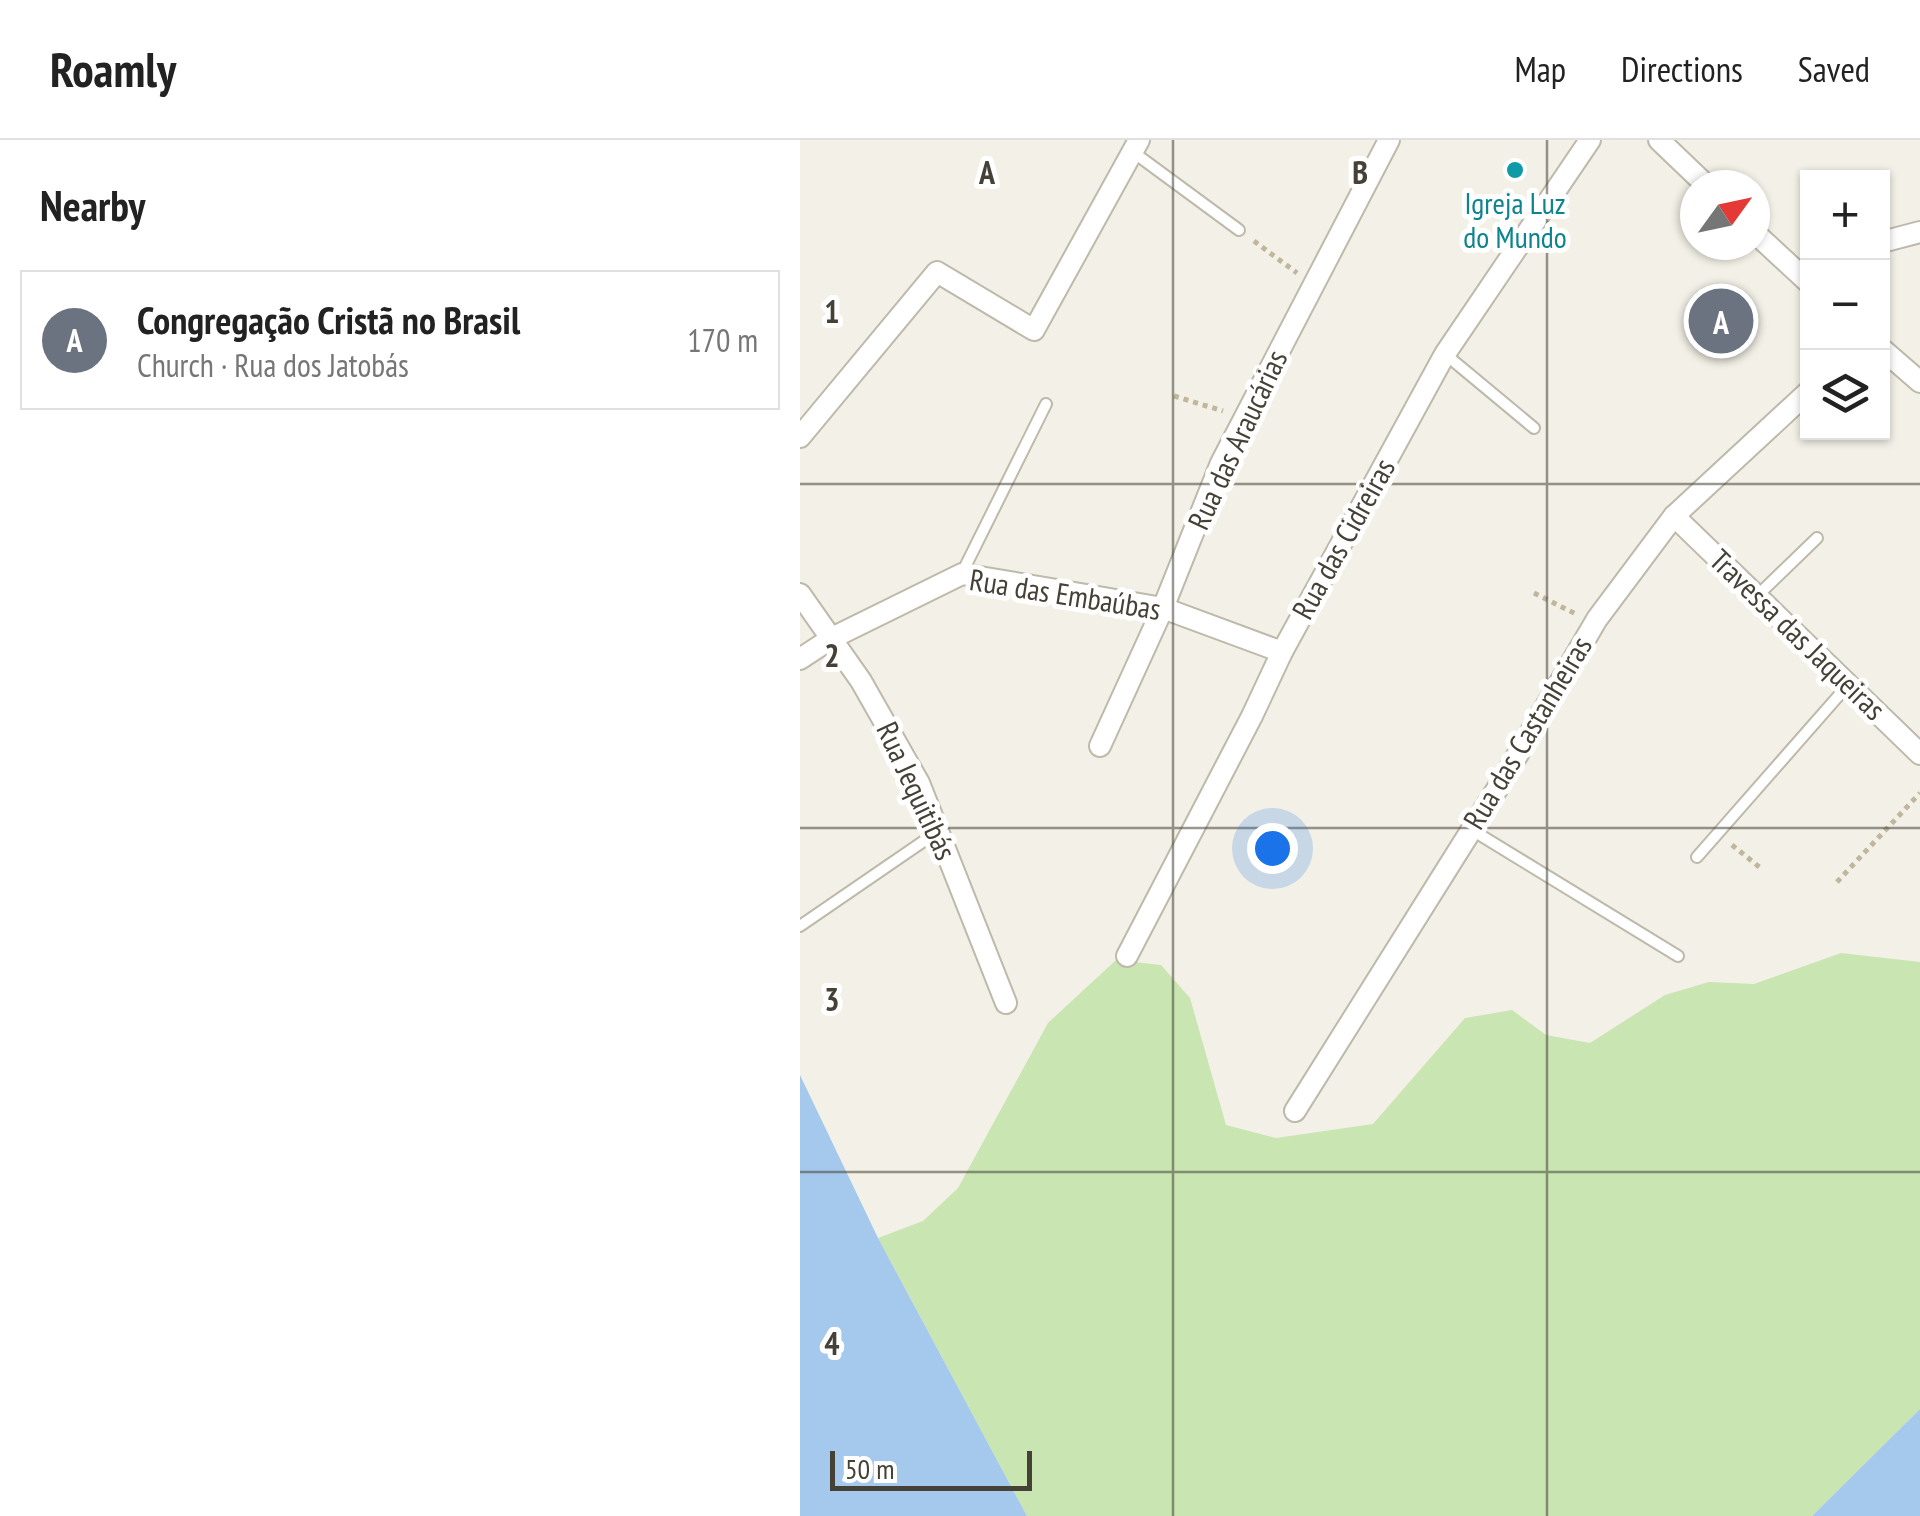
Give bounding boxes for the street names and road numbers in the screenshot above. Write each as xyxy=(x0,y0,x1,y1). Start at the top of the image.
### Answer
street label: Rua das Araucárias xyxy=(1178,343,1295,535)
street label: Rua das Cidreiras xyxy=(1282,451,1403,626)
street label: Travessa das Jaqueiras xyxy=(1702,540,1894,728)
street label: Rua das Embaúbas xyxy=(967,559,1164,628)
street label: Rua das Castanheiras xyxy=(1454,628,1600,836)
street label: Rua Jequitibás xyxy=(869,715,966,865)

